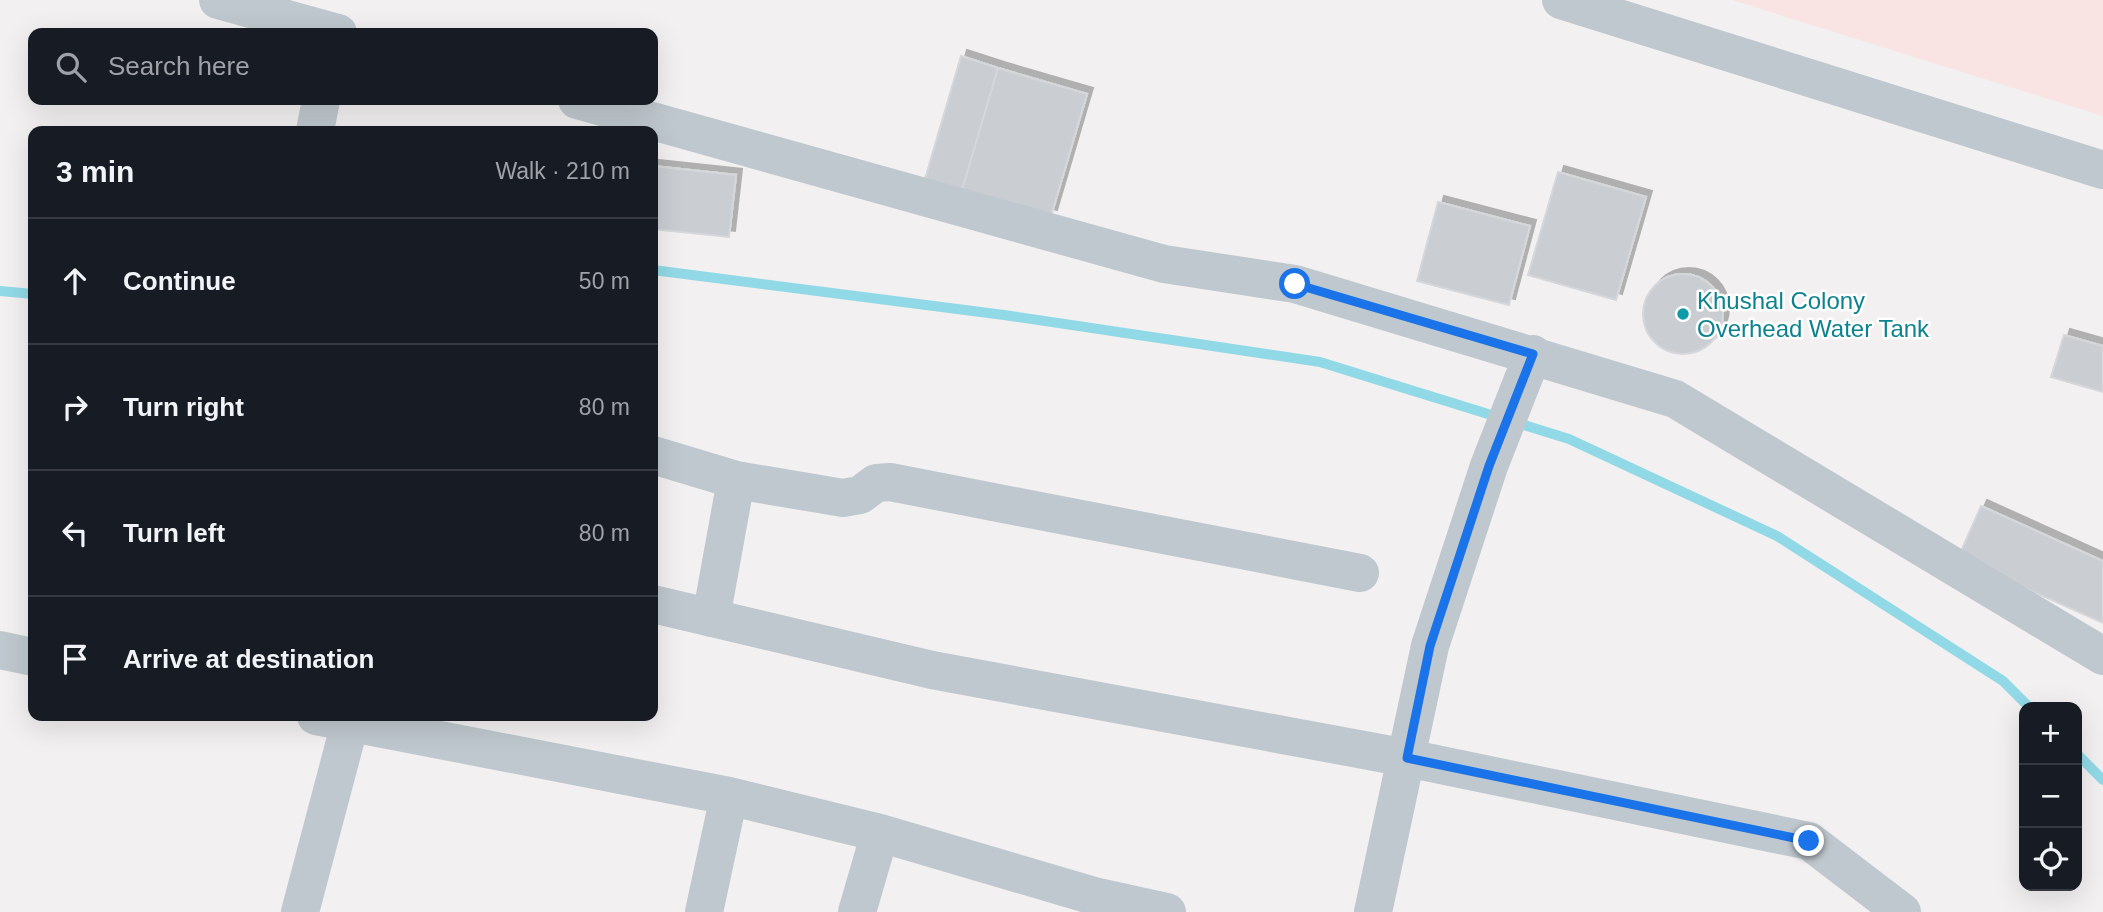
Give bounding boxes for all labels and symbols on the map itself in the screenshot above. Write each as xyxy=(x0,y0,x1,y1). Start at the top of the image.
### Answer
route start xyxy=(1279,268,1310,299)
place label: Khushal Colony Overhead Water Tank xyxy=(1697,287,1930,342)
marker: Khushal Colony Overhead Water Tank xyxy=(1675,306,1691,322)
route end xyxy=(1793,825,1824,856)

